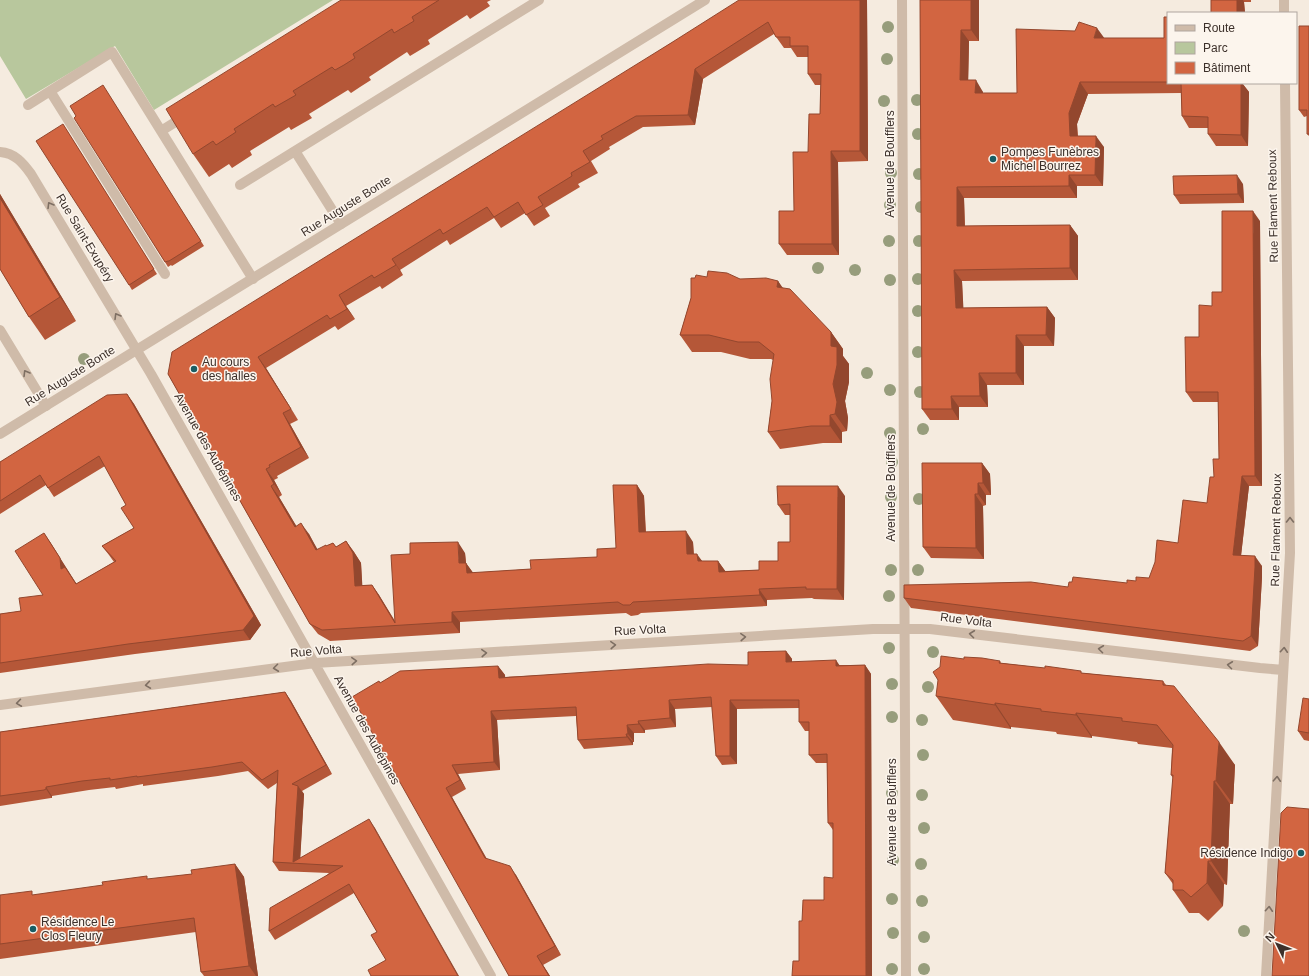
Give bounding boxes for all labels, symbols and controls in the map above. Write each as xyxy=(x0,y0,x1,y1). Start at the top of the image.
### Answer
legend xyxy=(1167,12,1297,84)
text: Route xyxy=(1203,21,1235,35)
text: Parc xyxy=(1203,41,1228,55)
text: Bâtiment xyxy=(1203,61,1251,75)
street label: Avenue de Boufflers xyxy=(883,110,897,218)
place label: Pompes Funèbres Michel Bourrez xyxy=(1001,145,1099,173)
street label: Rue Flament Reboux xyxy=(1265,149,1281,263)
marker: Pompes Funèbres Michel Bourrez xyxy=(988,154,998,164)
street label: Rue Auguste Bonte xyxy=(298,172,394,239)
street label: Rue Saint-Exupéry xyxy=(53,191,117,285)
one-way arrow xyxy=(47,202,55,209)
one-way arrow xyxy=(115,313,122,320)
street label: Rue Auguste Bonte xyxy=(22,342,118,409)
place label: Au cours des halles xyxy=(202,355,256,383)
marker: Au cours des halles xyxy=(189,364,199,374)
one-way arrow xyxy=(23,370,30,377)
street label: Avenue des Aubépines xyxy=(171,390,245,504)
street label: Avenue de Boufflers xyxy=(884,434,898,542)
street label: Rue Flament Reboux xyxy=(1268,473,1284,587)
one-way arrow xyxy=(1286,517,1294,523)
street label: Rue Volta xyxy=(939,610,993,630)
street label: Rue Volta xyxy=(614,622,667,638)
one-way arrow xyxy=(969,630,975,639)
one-way arrow xyxy=(740,633,746,641)
one-way arrow xyxy=(610,640,616,649)
street label: Rue Volta xyxy=(289,642,343,660)
one-way arrow xyxy=(1098,645,1104,654)
one-way arrow xyxy=(1279,646,1288,653)
one-way arrow xyxy=(481,648,487,657)
one-way arrow xyxy=(351,656,357,665)
one-way arrow xyxy=(1227,661,1233,670)
one-way arrow xyxy=(273,663,279,672)
street label: Avenue des Aubépines xyxy=(331,673,403,787)
one-way arrow xyxy=(144,680,151,689)
one-way arrow xyxy=(16,698,22,707)
street label: Avenue de Boufflers xyxy=(885,758,899,866)
one-way arrow xyxy=(1273,776,1282,782)
place label: Résidence Indigo xyxy=(1200,846,1293,860)
marker: Résidence Indigo xyxy=(1296,848,1306,858)
one-way arrow xyxy=(1265,906,1274,912)
place label: Résidence Le Clos Fleury xyxy=(41,915,115,943)
marker: Résidence Le Clos Fleury xyxy=(28,924,38,934)
north arrow xyxy=(1257,924,1297,964)
text: N xyxy=(1263,930,1277,944)

